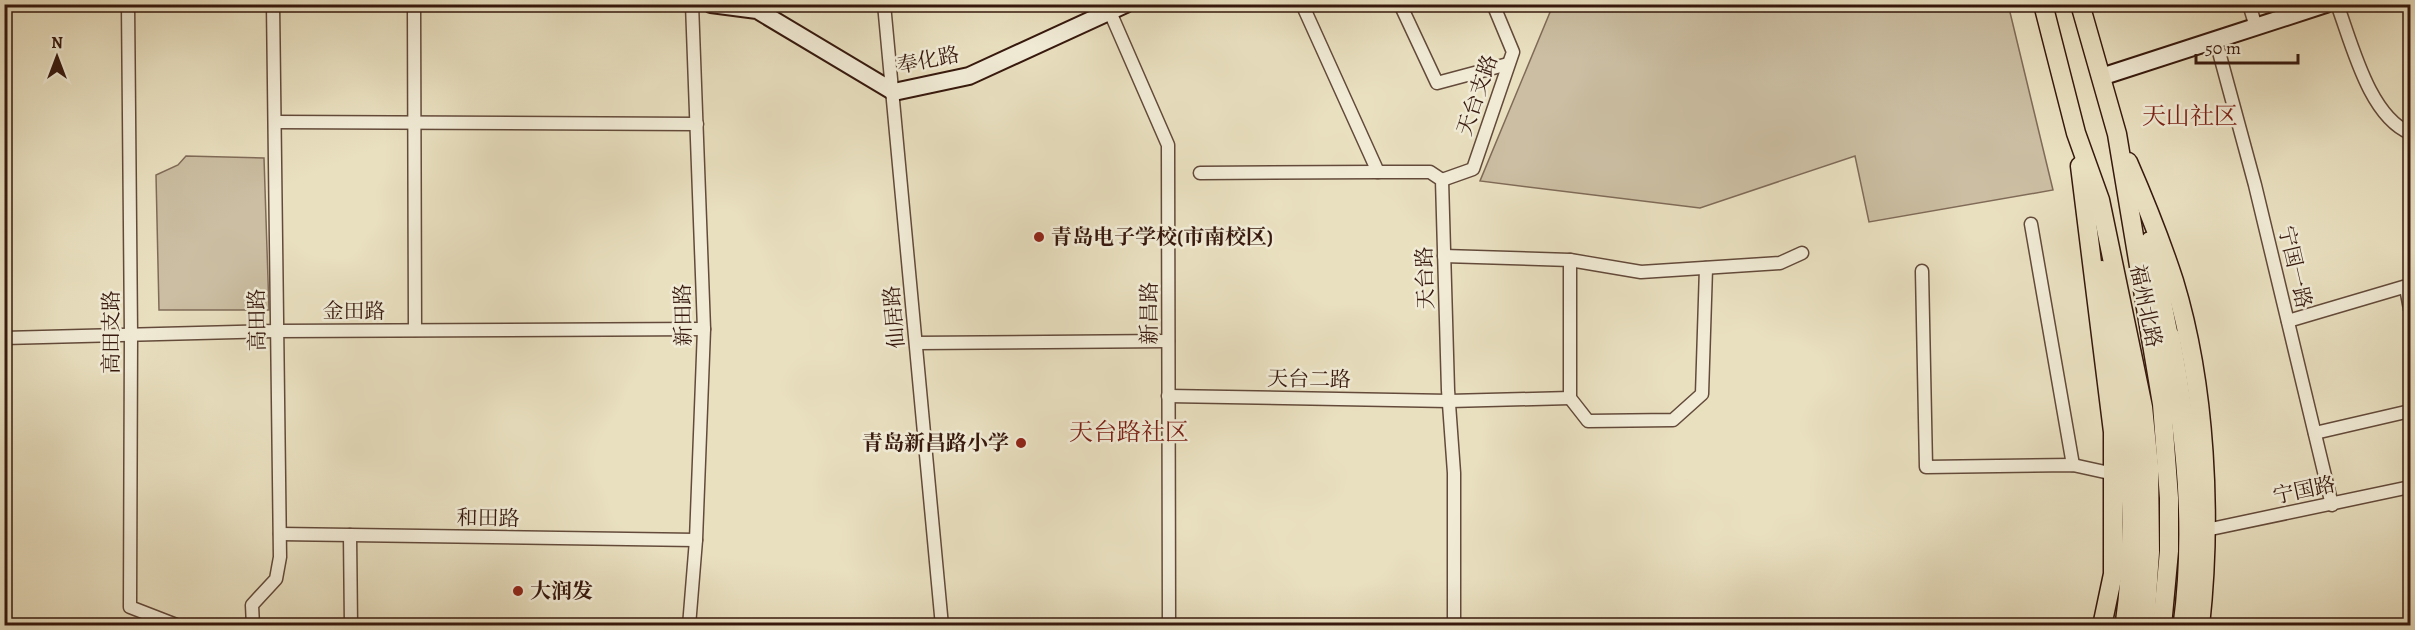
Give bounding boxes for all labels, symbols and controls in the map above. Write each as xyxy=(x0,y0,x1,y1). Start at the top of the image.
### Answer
north arrow xyxy=(27,27,87,87)
scale bar xyxy=(2196,27,2298,65)
text: N xyxy=(51,32,63,54)
text: 50 m xyxy=(2205,36,2241,60)
street label: 奉化路 xyxy=(894,40,962,80)
street label: 天台支路 xyxy=(1450,51,1504,139)
district label: 天山社区 xyxy=(2142,100,2238,132)
place label: 青岛电子学校(市南校区) xyxy=(1051,223,1273,251)
street label: 宁国一路 xyxy=(2272,223,2318,311)
marker: 青岛电子学校(市南校区) xyxy=(1032,230,1046,244)
street label: 天台路 xyxy=(1410,246,1440,310)
street label: 福州北路 xyxy=(2124,262,2168,350)
street label: 新昌路 xyxy=(1135,282,1163,345)
street label: 新田路 xyxy=(668,283,698,347)
street label: 仙居路 xyxy=(877,284,911,350)
street label: 高田路 xyxy=(242,288,272,352)
street label: 高田支路 xyxy=(97,290,125,374)
street label: 金田路 xyxy=(323,297,386,325)
street label: 天台二路 xyxy=(1267,364,1351,394)
district label: 天台路社区 xyxy=(1069,416,1189,448)
place label: 青岛新昌路小学 xyxy=(862,429,1009,457)
marker: 青岛新昌路小学 xyxy=(1014,436,1028,450)
street label: 宁国路 xyxy=(2270,470,2338,510)
street label: 和田路 xyxy=(456,503,520,533)
place label: 大润发 xyxy=(530,577,593,605)
marker: 大润发 xyxy=(511,584,525,598)

